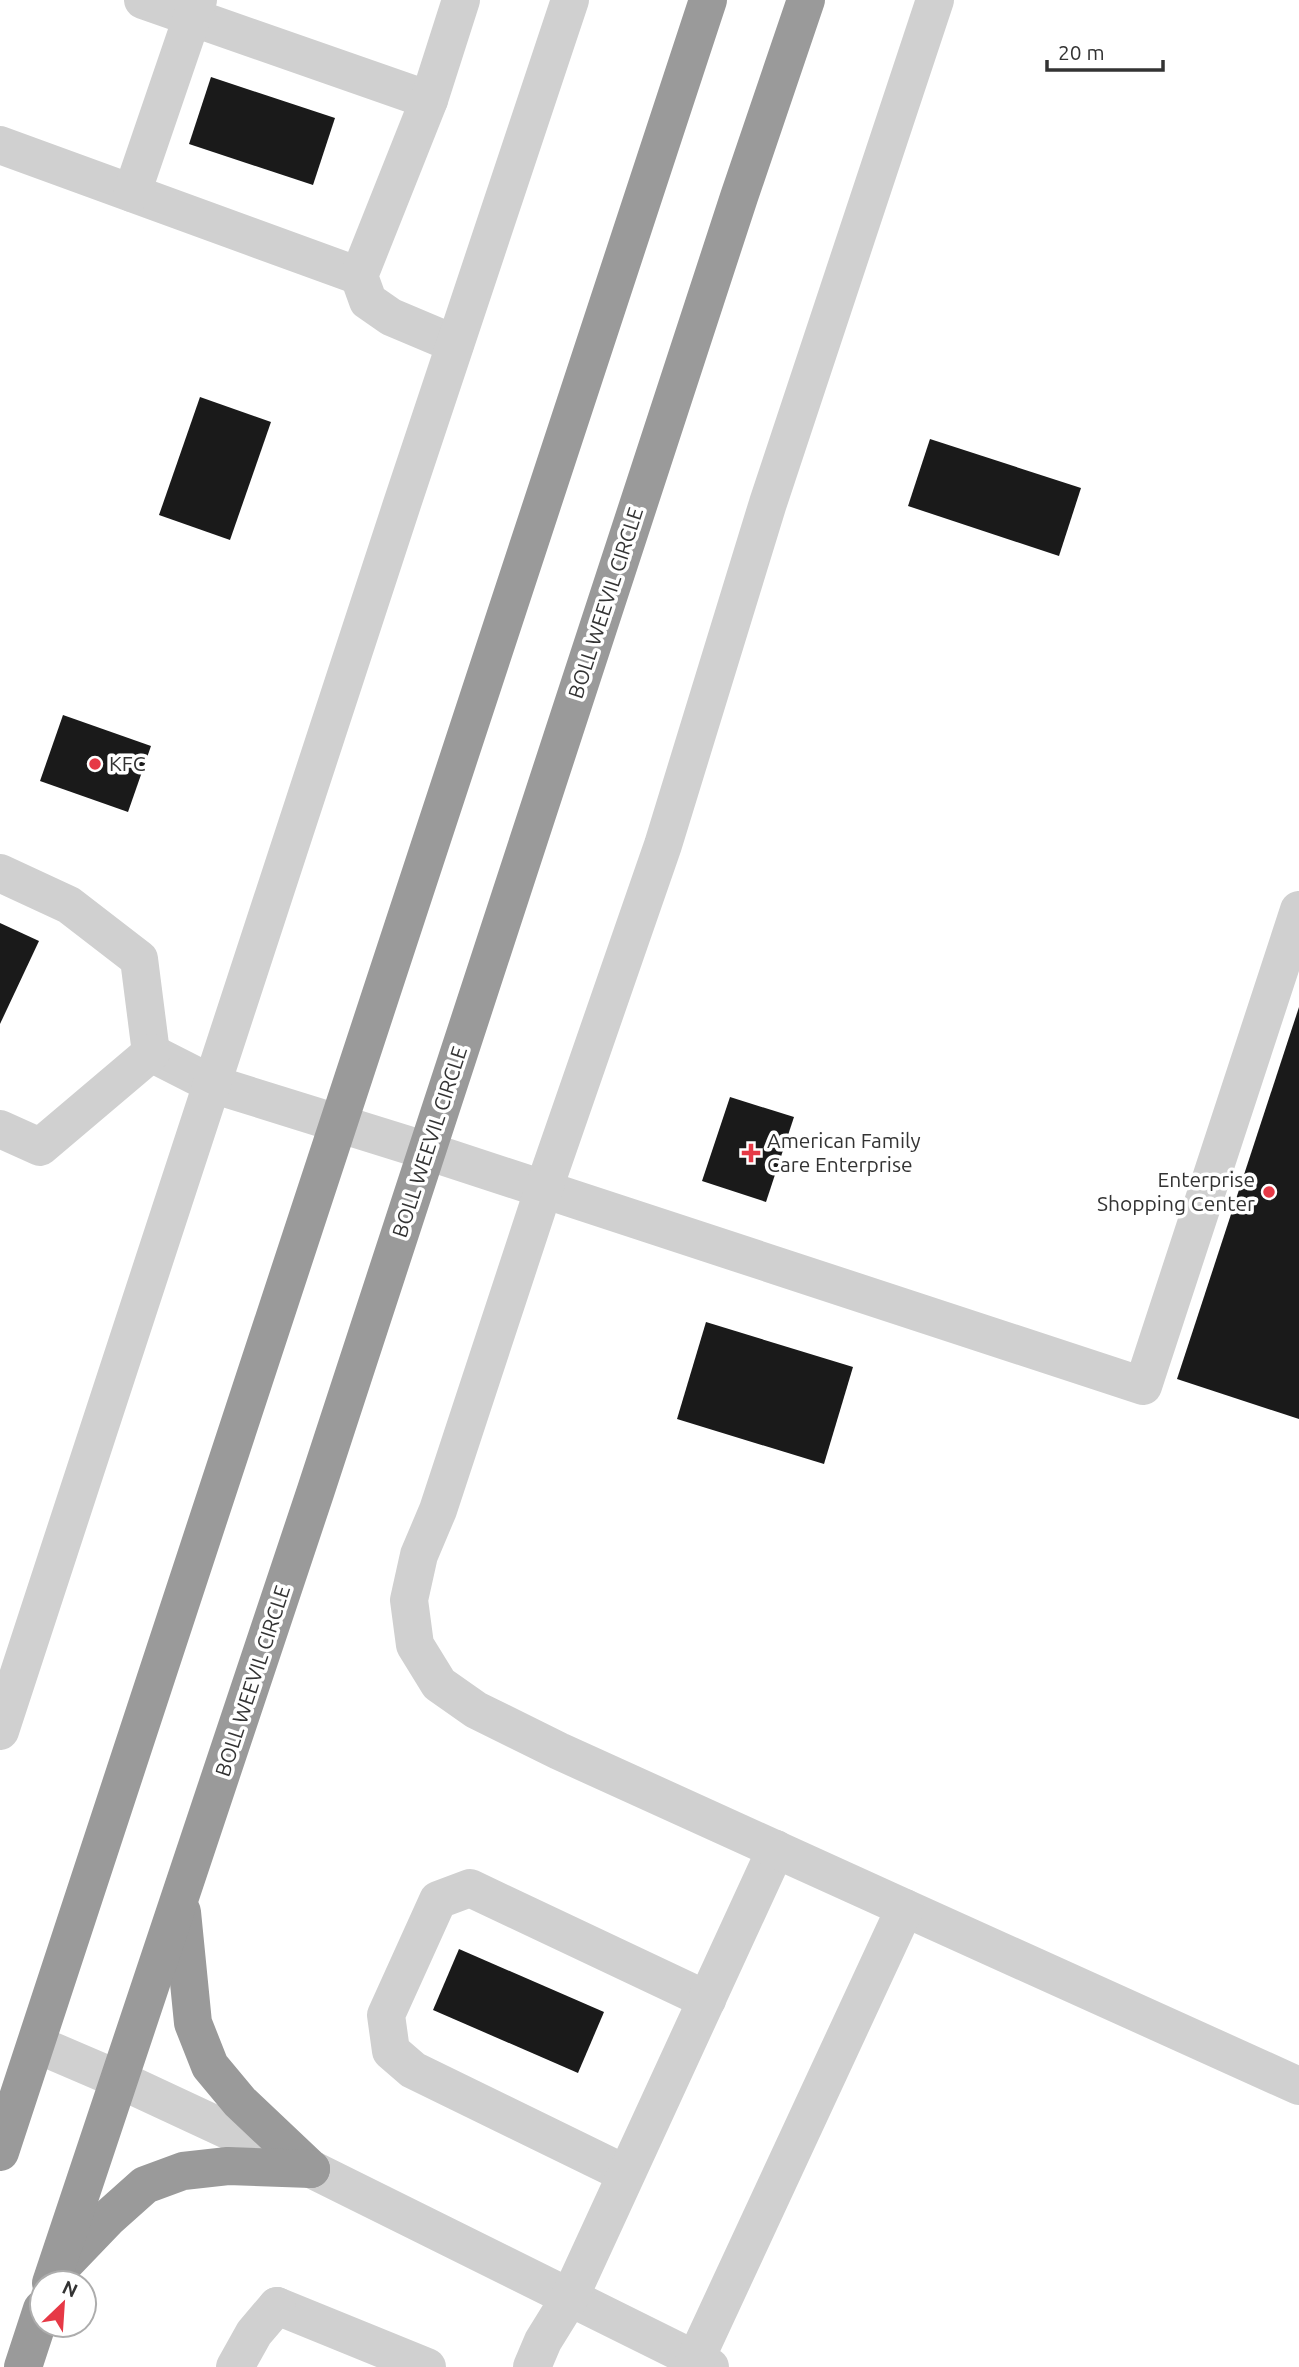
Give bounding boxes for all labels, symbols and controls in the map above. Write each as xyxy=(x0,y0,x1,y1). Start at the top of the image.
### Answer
scale bar xyxy=(1047,28,1162,72)
text: 20 m xyxy=(1058,40,1105,64)
street label: BOLL WEEVIL CIRCLE xyxy=(563,504,647,701)
place label: KFC xyxy=(109,751,146,775)
marker: KFC xyxy=(87,756,103,772)
street label: BOLL WEEVIL CIRCLE xyxy=(387,1043,471,1240)
place label: American Family Care Enterprise xyxy=(767,1128,921,1176)
marker: American Family Care Enterprise xyxy=(741,1143,761,1163)
place label: Enterprise Shopping Center xyxy=(1097,1167,1255,1215)
marker: Enterprise Shopping Center xyxy=(1261,1184,1277,1200)
street label: BOLL WEEVIL CIRCLE xyxy=(210,1582,294,1779)
north arrow xyxy=(28,2269,98,2339)
text: N xyxy=(59,2276,81,2302)

